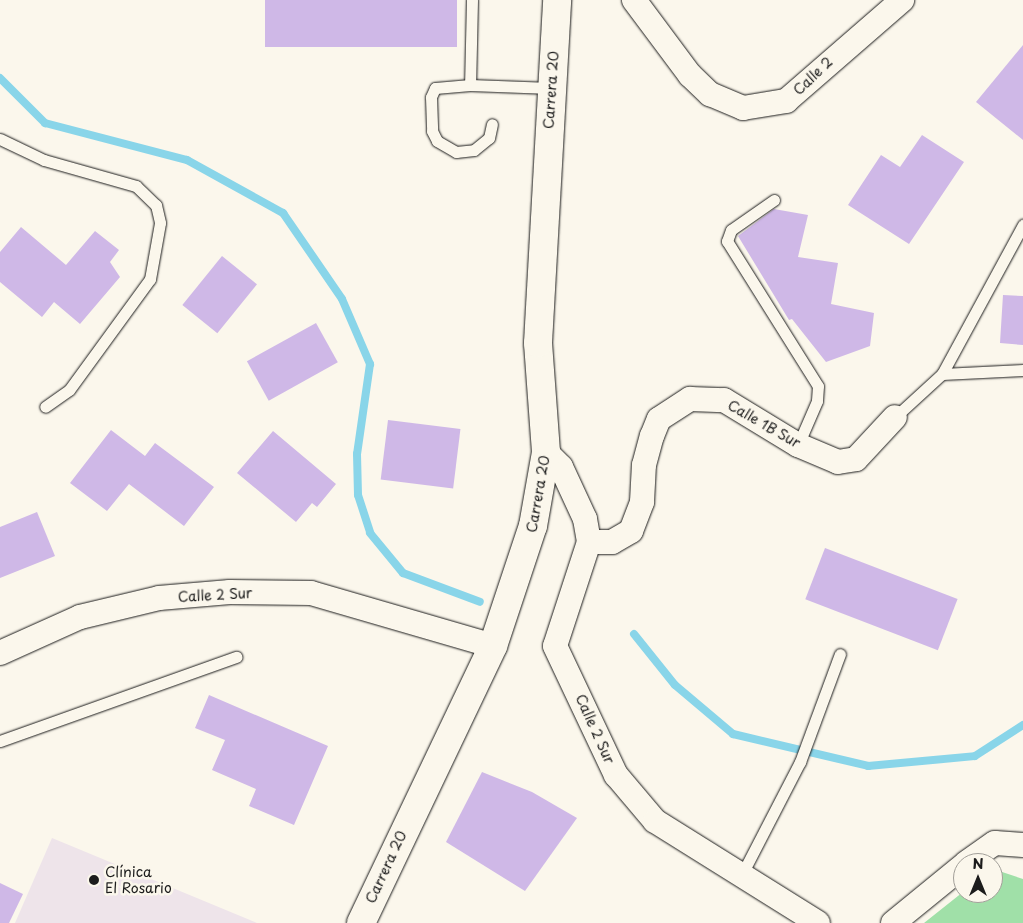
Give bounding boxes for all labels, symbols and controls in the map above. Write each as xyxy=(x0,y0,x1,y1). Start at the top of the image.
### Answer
street label: Carrera 20 xyxy=(540,50,562,130)
street label: Calle 2 xyxy=(790,53,836,99)
street label: Calle 1B Sur xyxy=(724,396,804,452)
street label: Carrera 20 xyxy=(523,454,553,534)
street label: Calle 2 Sur xyxy=(176,585,254,605)
street label: Calle 2 Sur xyxy=(572,691,618,767)
street label: Carrera 20 xyxy=(362,828,410,906)
north arrow xyxy=(953,853,1003,903)
text: N xyxy=(972,853,984,874)
place label: Clínica El Rosario xyxy=(105,864,172,896)
marker: Clínica El Rosario xyxy=(87,873,101,887)

